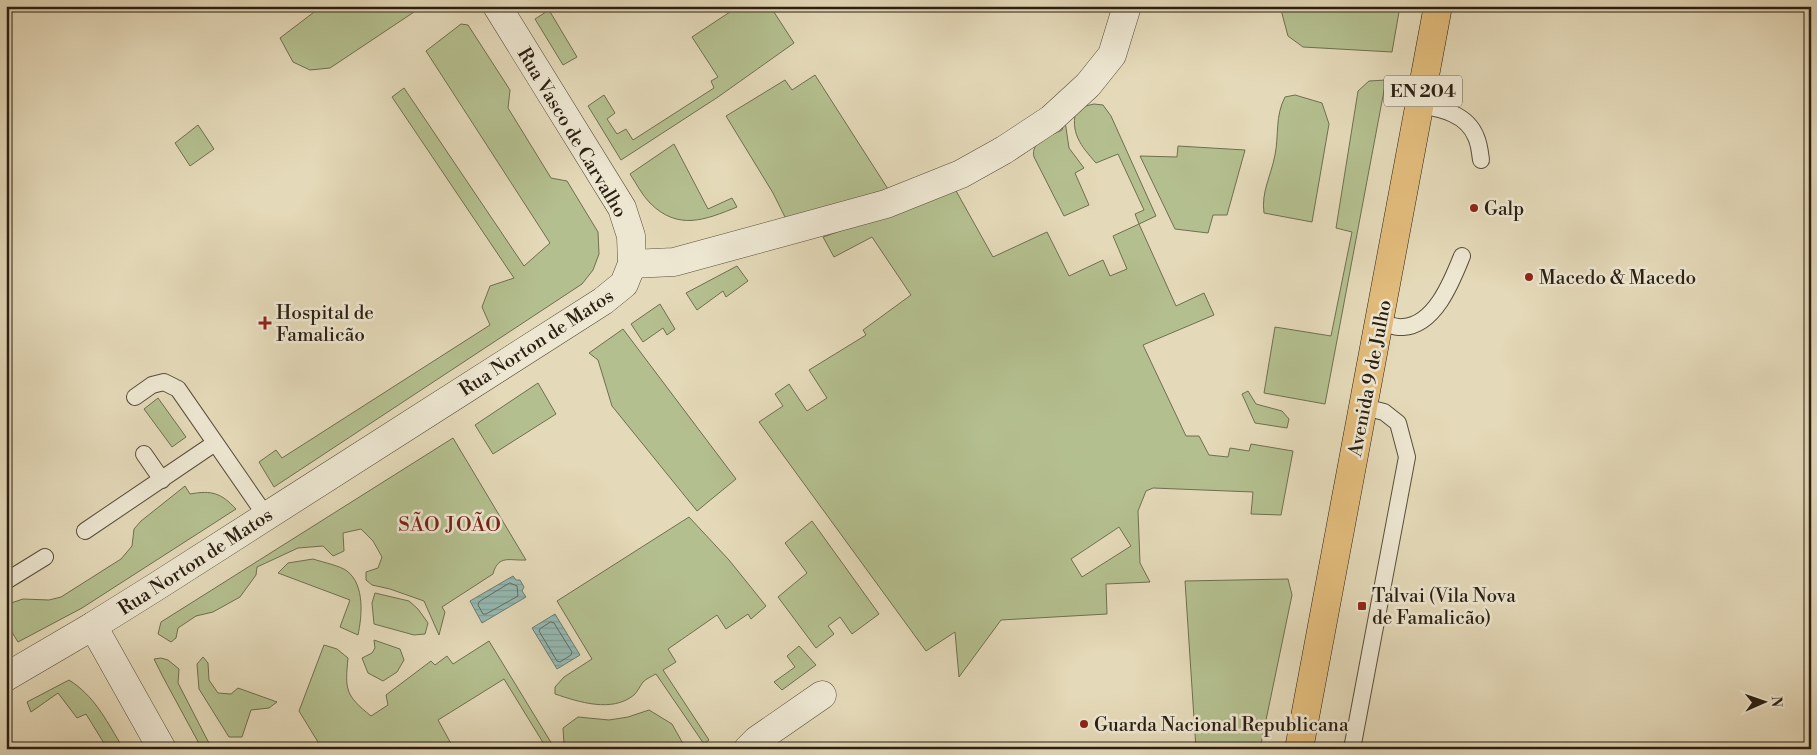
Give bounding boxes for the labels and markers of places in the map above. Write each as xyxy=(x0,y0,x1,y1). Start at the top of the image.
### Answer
place label: Galp xyxy=(1484,197,1524,221)
marker: Galp xyxy=(1468,202,1480,214)
place label: Macedo & Macedo xyxy=(1539,266,1696,290)
marker: Macedo & Macedo xyxy=(1523,271,1535,283)
place label: Hospital de Famalicão xyxy=(276,301,374,347)
marker: Hospital de Famalicão xyxy=(258,316,272,330)
place label: Talvai (Vila Nova de Famalicão) xyxy=(1372,584,1516,630)
marker: Talvai (Vila Nova de Famalicão) xyxy=(1356,600,1368,612)
place label: Guarda Nacional Republicana xyxy=(1094,713,1349,737)
marker: Guarda Nacional Republicana xyxy=(1078,718,1090,730)

